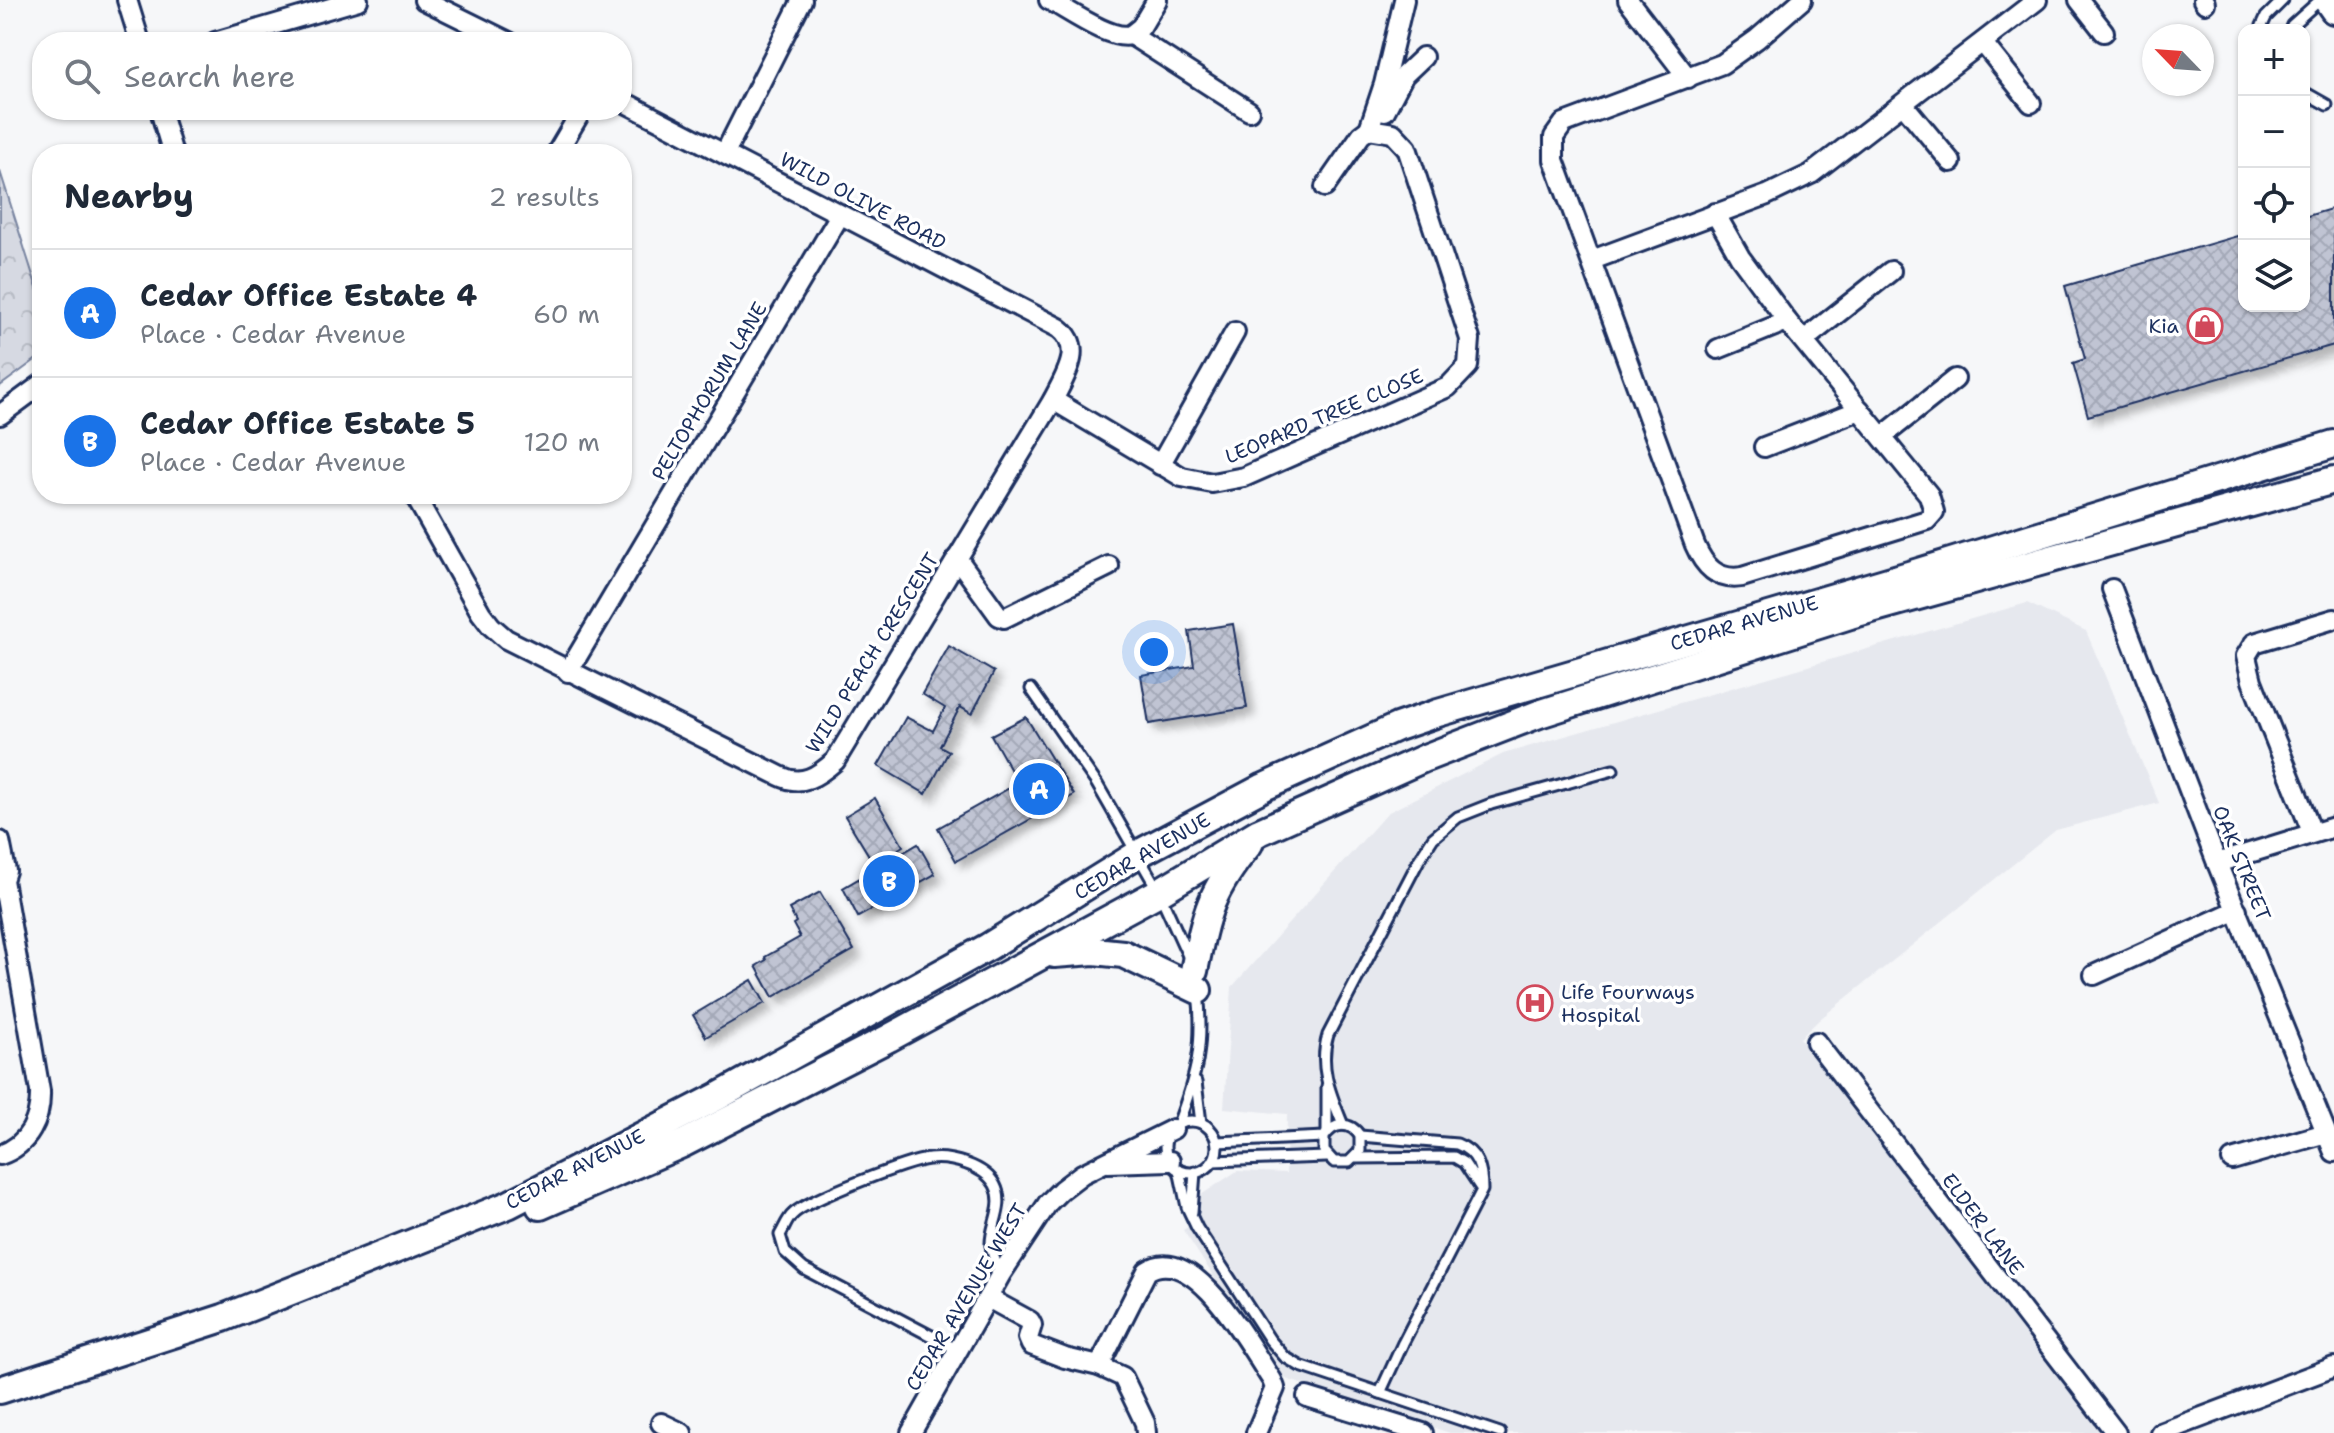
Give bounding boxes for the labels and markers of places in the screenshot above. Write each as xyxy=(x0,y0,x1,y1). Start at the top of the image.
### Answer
shop icon: Kia xyxy=(2186,307,2224,345)
place label: Kia xyxy=(2149,313,2180,339)
pin: A xyxy=(1013,759,1065,819)
pin: B xyxy=(863,851,915,911)
place label: Life Fourways Hospital xyxy=(1561,979,1695,1028)
hospital icon: Life Fourways Hospital xyxy=(1516,984,1554,1022)

